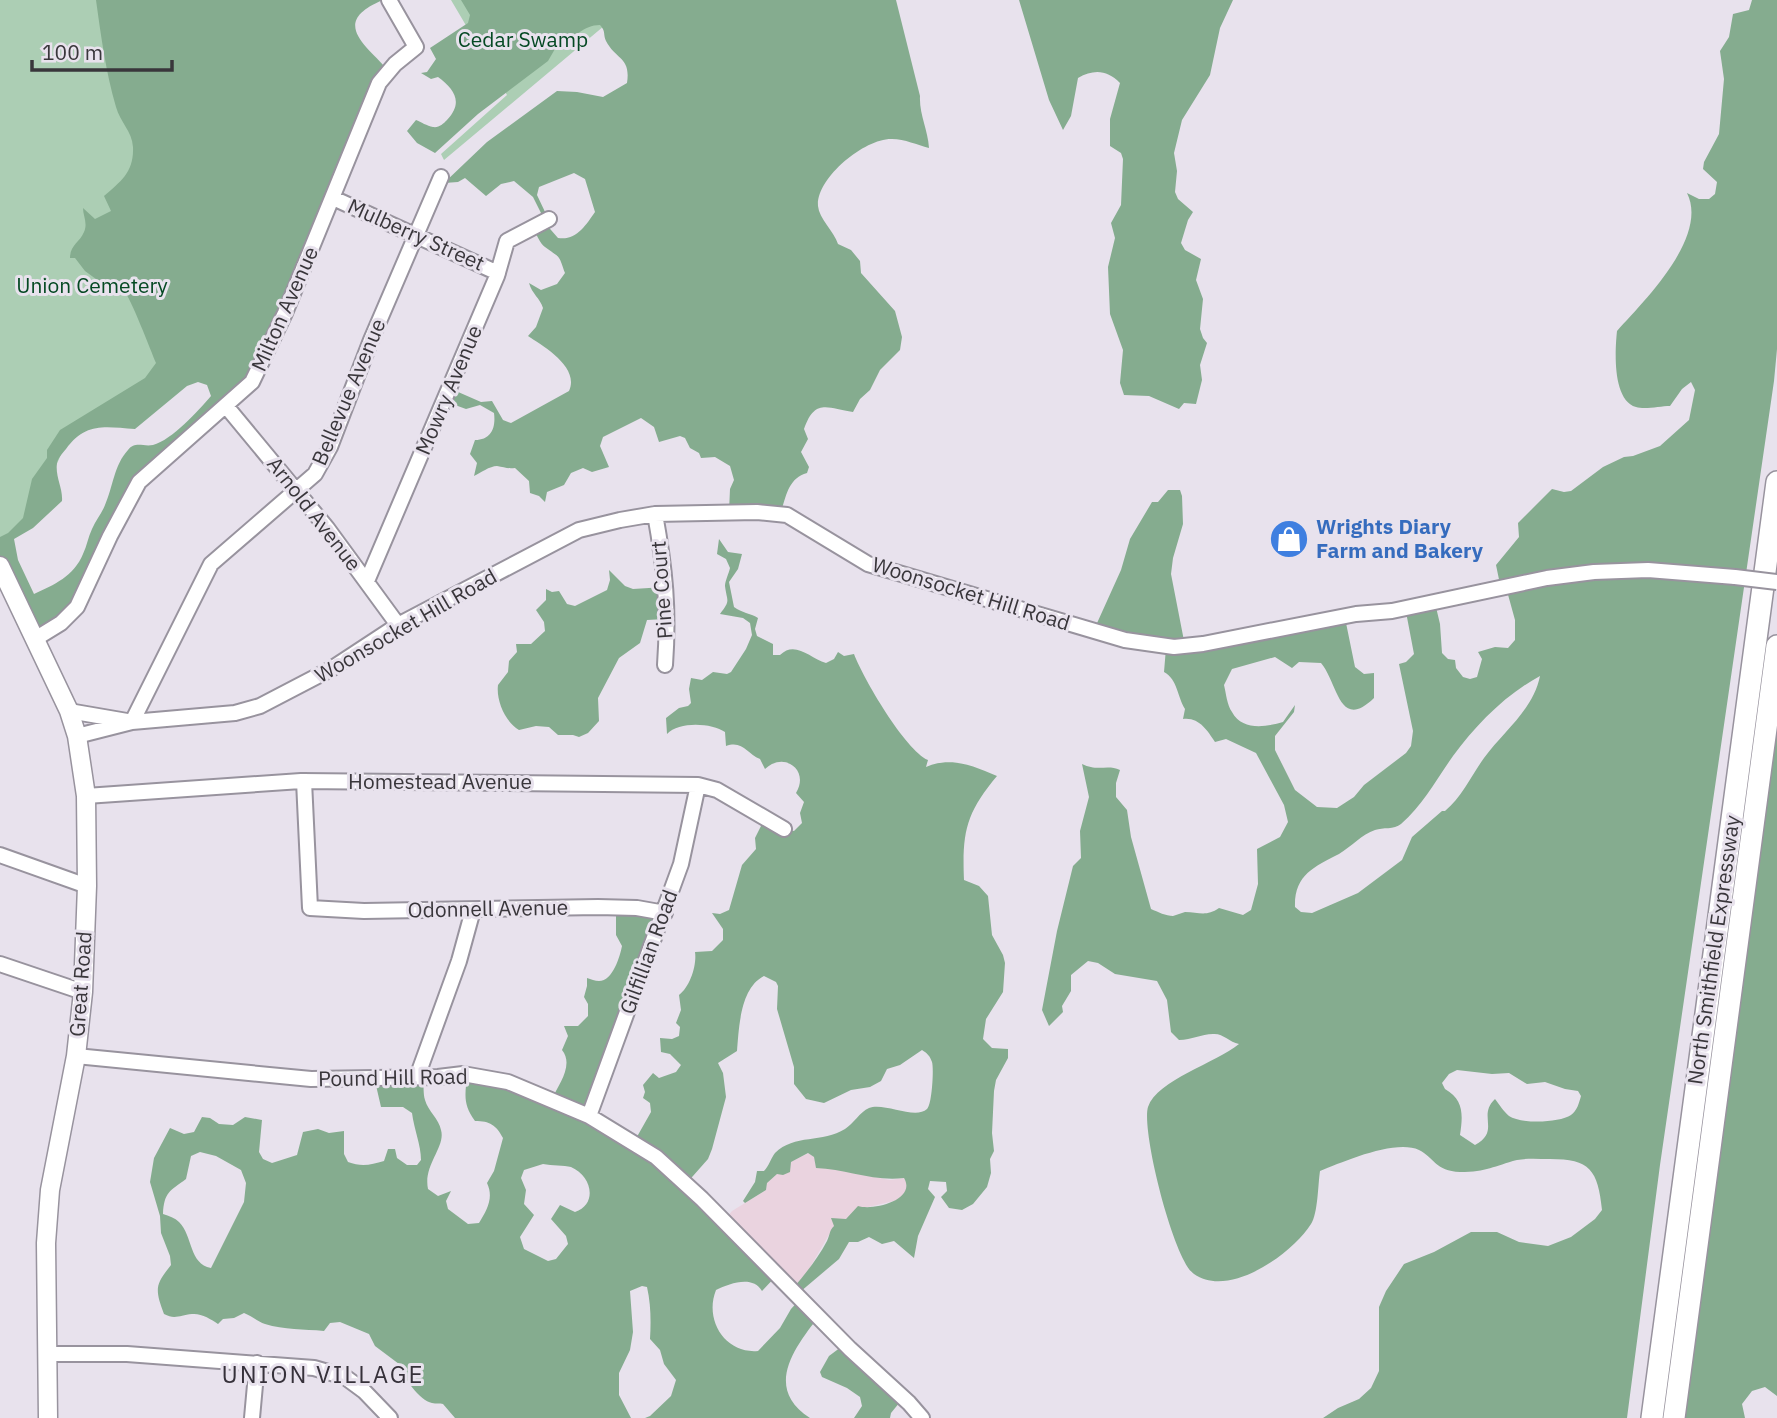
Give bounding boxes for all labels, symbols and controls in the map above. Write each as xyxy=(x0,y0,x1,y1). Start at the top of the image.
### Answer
park label: Cedar Swamp xyxy=(458,25,588,53)
scale bar xyxy=(32,28,172,72)
text: 100 m xyxy=(42,38,103,66)
street label: Mulberry Street xyxy=(344,191,489,277)
street label: Milton Avenue xyxy=(244,242,324,375)
park label: Union Cemetery xyxy=(16,271,168,299)
street label: Bellevue Avenue xyxy=(305,314,392,469)
street label: Mowry Avenue xyxy=(408,320,488,459)
street label: Arnold Avenue xyxy=(261,450,368,576)
place label: Wrights Diary Farm and Bakery xyxy=(1316,512,1484,564)
shop icon: Wrights Diary Farm and Bakery xyxy=(1268,518,1310,560)
street label: Pine Court xyxy=(644,540,678,640)
street label: Woonsocket Hill Road xyxy=(869,550,1074,636)
street label: Woonsocket Hill Road xyxy=(309,562,502,689)
street label: Homestead Avenue xyxy=(348,767,532,795)
street label: North Smithfield Expressway xyxy=(1680,813,1746,1086)
street label: Gilfillian Road xyxy=(613,886,684,1018)
street label: Odonnell Avenue xyxy=(407,893,569,923)
street label: Great Road xyxy=(62,930,98,1038)
street label: Pound Hill Road xyxy=(318,1062,468,1092)
district label: UNION VILLAGE xyxy=(222,1358,424,1390)

